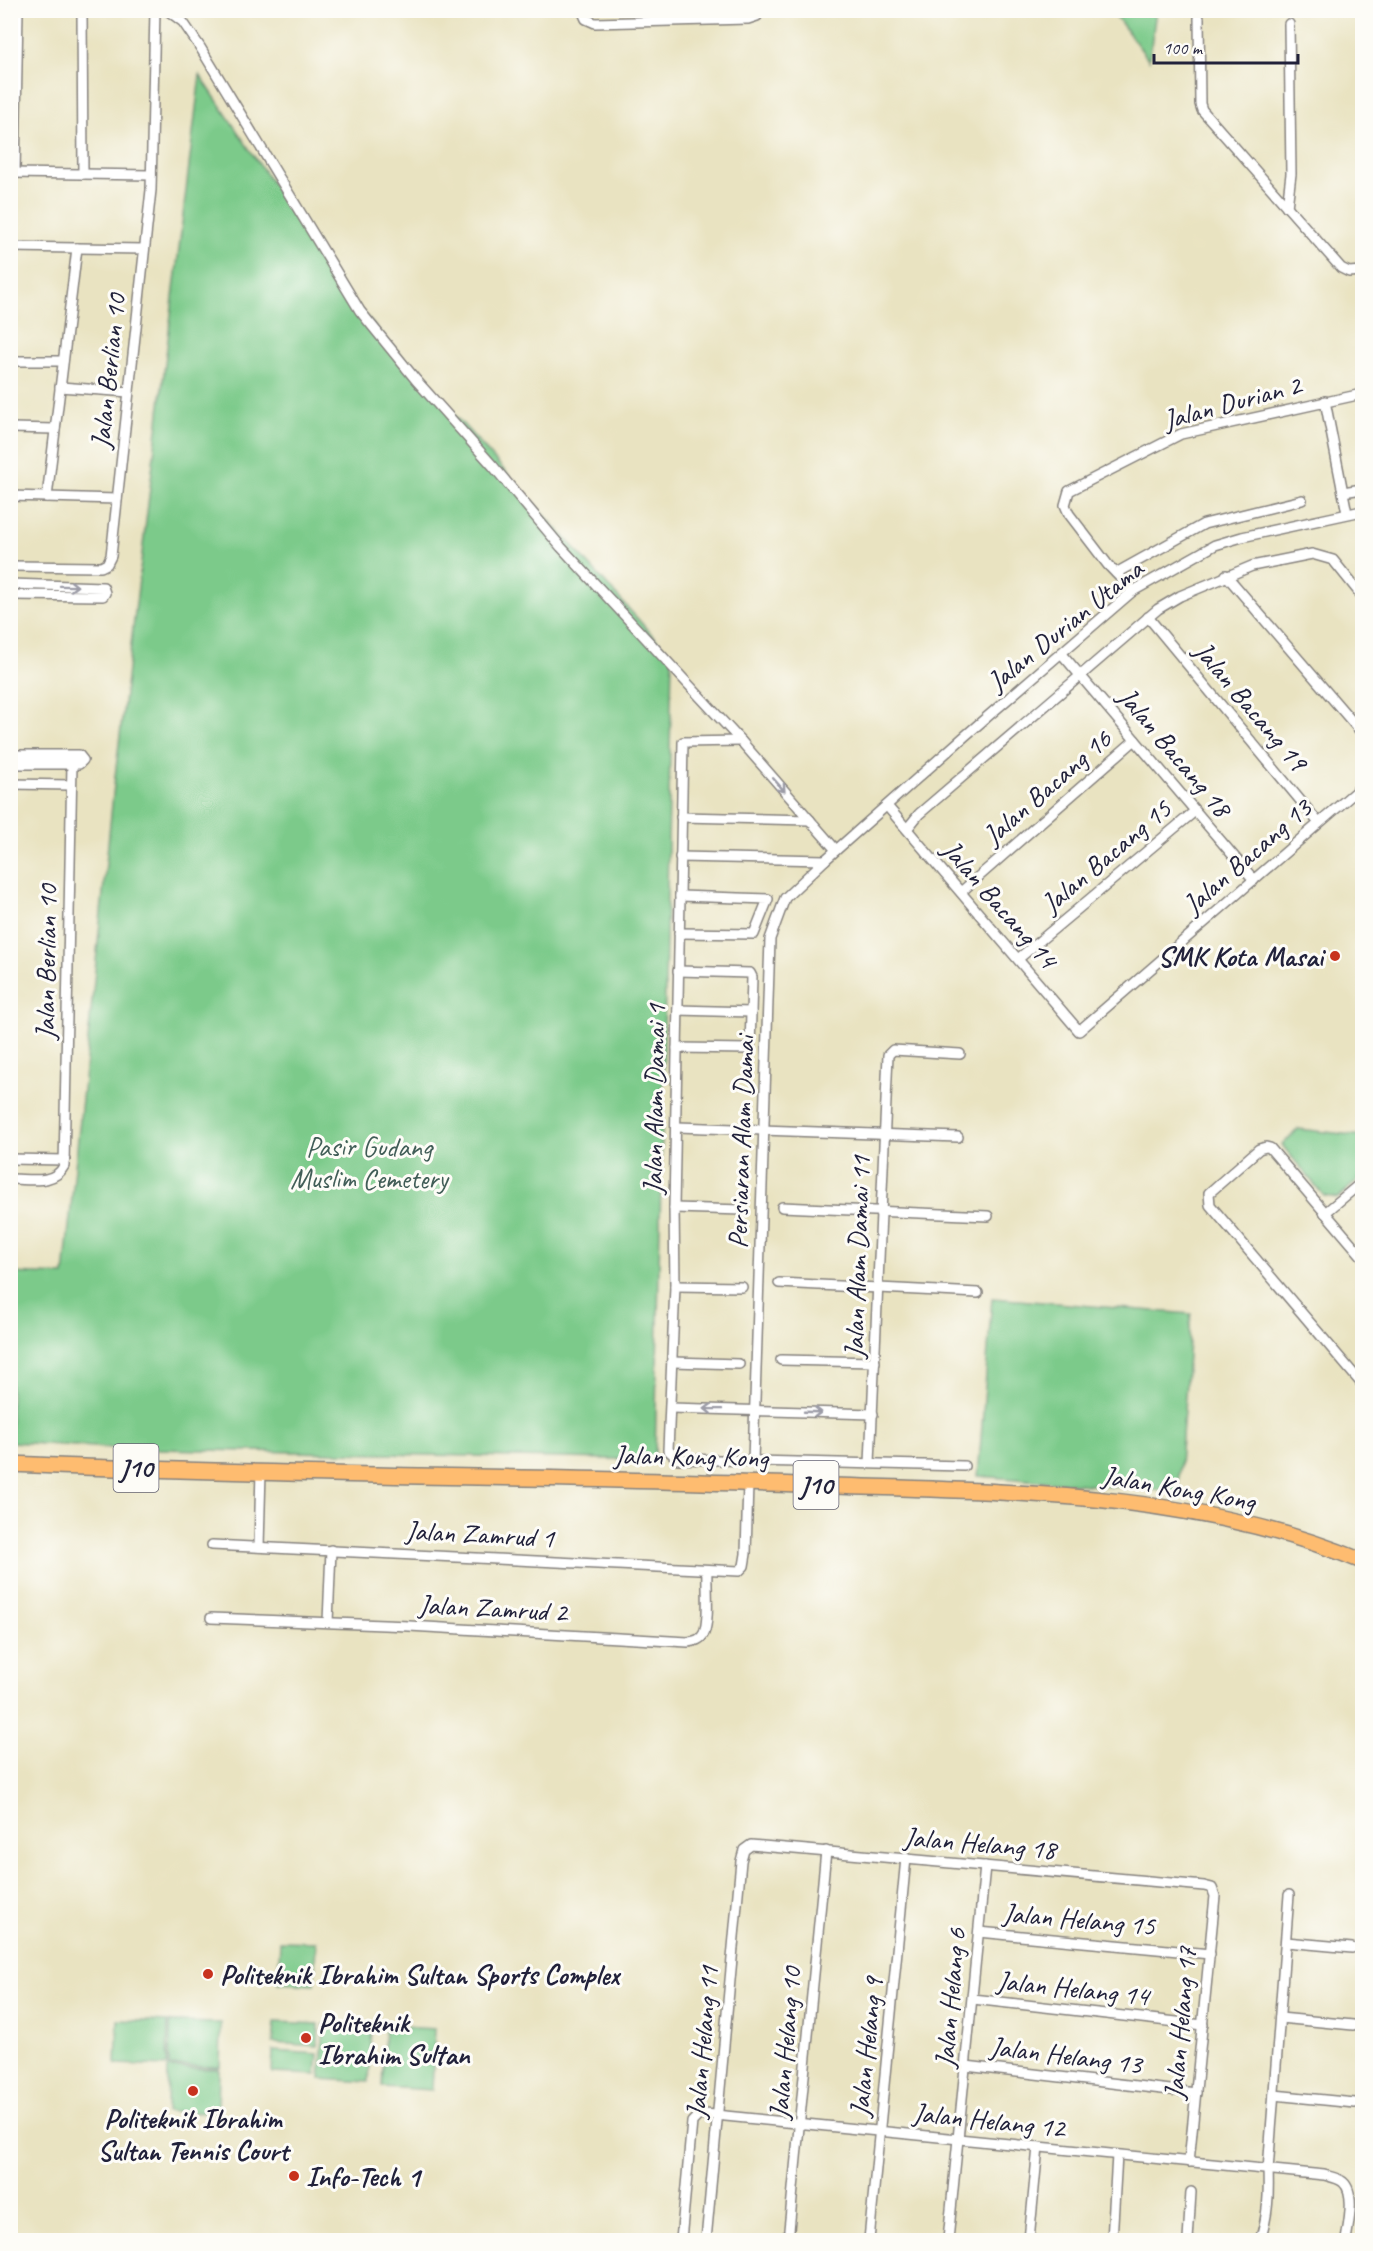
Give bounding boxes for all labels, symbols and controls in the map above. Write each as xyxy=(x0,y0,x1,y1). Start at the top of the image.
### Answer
scale bar xyxy=(1154,27,1298,65)
text: 100 m xyxy=(1163,37,1204,59)
street label: Jalan Berlian 10 xyxy=(82,290,134,452)
street label: Jalan Durian 2 xyxy=(1157,366,1307,438)
street label: Jalan Durian Utama xyxy=(978,550,1151,700)
one-way arrow xyxy=(58,580,78,592)
street label: Jalan Bacang 19 xyxy=(1185,632,1317,780)
street label: Jalan Bacang 18 xyxy=(1109,678,1241,826)
street label: Jalan Bacang 16 xyxy=(974,721,1119,854)
one-way arrow xyxy=(772,777,786,792)
street label: Jalan Bacang 13 xyxy=(1174,789,1320,923)
street label: Jalan Bacang 15 xyxy=(1032,791,1179,922)
street label: Jalan Bacang 14 xyxy=(933,831,1067,977)
street label: Jalan Berlian 10 xyxy=(27,882,65,1042)
place label: SMK Kota Masai xyxy=(1158,939,1327,974)
marker: SMK Kota Masai xyxy=(1328,949,1342,963)
street label: Jalan Alam Damai 1 xyxy=(635,1002,673,1196)
street label: Persiaran Alam Damai xyxy=(720,1031,762,1249)
park label: Pasir Gudang Muslim Cemetery xyxy=(290,1129,450,1196)
street label: Jalan Alam Damai 11 xyxy=(836,1154,878,1361)
one-way arrow xyxy=(703,1404,723,1415)
one-way arrow xyxy=(803,1407,823,1418)
street label: Jalan Kong Kong xyxy=(612,1437,771,1475)
road number: J10 xyxy=(114,1444,158,1492)
street label: Jalan Kong Kong xyxy=(1098,1457,1260,1519)
road number: J10 xyxy=(794,1461,838,1509)
street label: Jalan Zamrud 1 xyxy=(403,1513,556,1555)
street label: Jalan Zamrud 2 xyxy=(416,1587,570,1629)
street label: Jalan Helang 18 xyxy=(901,1819,1060,1867)
street label: Jalan Helang 15 xyxy=(1000,1895,1158,1943)
street label: Jalan Helang 6 xyxy=(926,1926,974,2071)
street label: Jalan Helang 17 xyxy=(1156,1944,1204,2102)
place label: Politeknik Ibrahim Sultan Sports Complex xyxy=(220,1957,622,1992)
street label: Jalan Helang 14 xyxy=(993,1962,1153,2014)
street label: Jalan Helang 11 xyxy=(678,1963,726,2121)
street label: Jalan Helang 10 xyxy=(761,1963,809,2122)
marker: Politeknik Ibrahim Sultan Sports Complex xyxy=(201,1967,215,1981)
street label: Jalan Helang 9 xyxy=(841,1973,891,2120)
place label: Politeknik Ibrahim Sultan xyxy=(318,2005,471,2072)
street label: Jalan Helang 13 xyxy=(986,2028,1146,2082)
marker: Politeknik Ibrahim Sultan xyxy=(299,2031,313,2045)
marker: Politeknik Ibrahim Sultan Tennis Court xyxy=(186,2084,200,2098)
street label: Jalan Helang 12 xyxy=(909,2094,1069,2146)
place label: Politeknik Ibrahim Sultan Tennis Court xyxy=(98,2101,292,2168)
place label: Info-Tech 1 xyxy=(306,2159,423,2194)
marker: Info-Tech 1 xyxy=(287,2169,301,2183)

